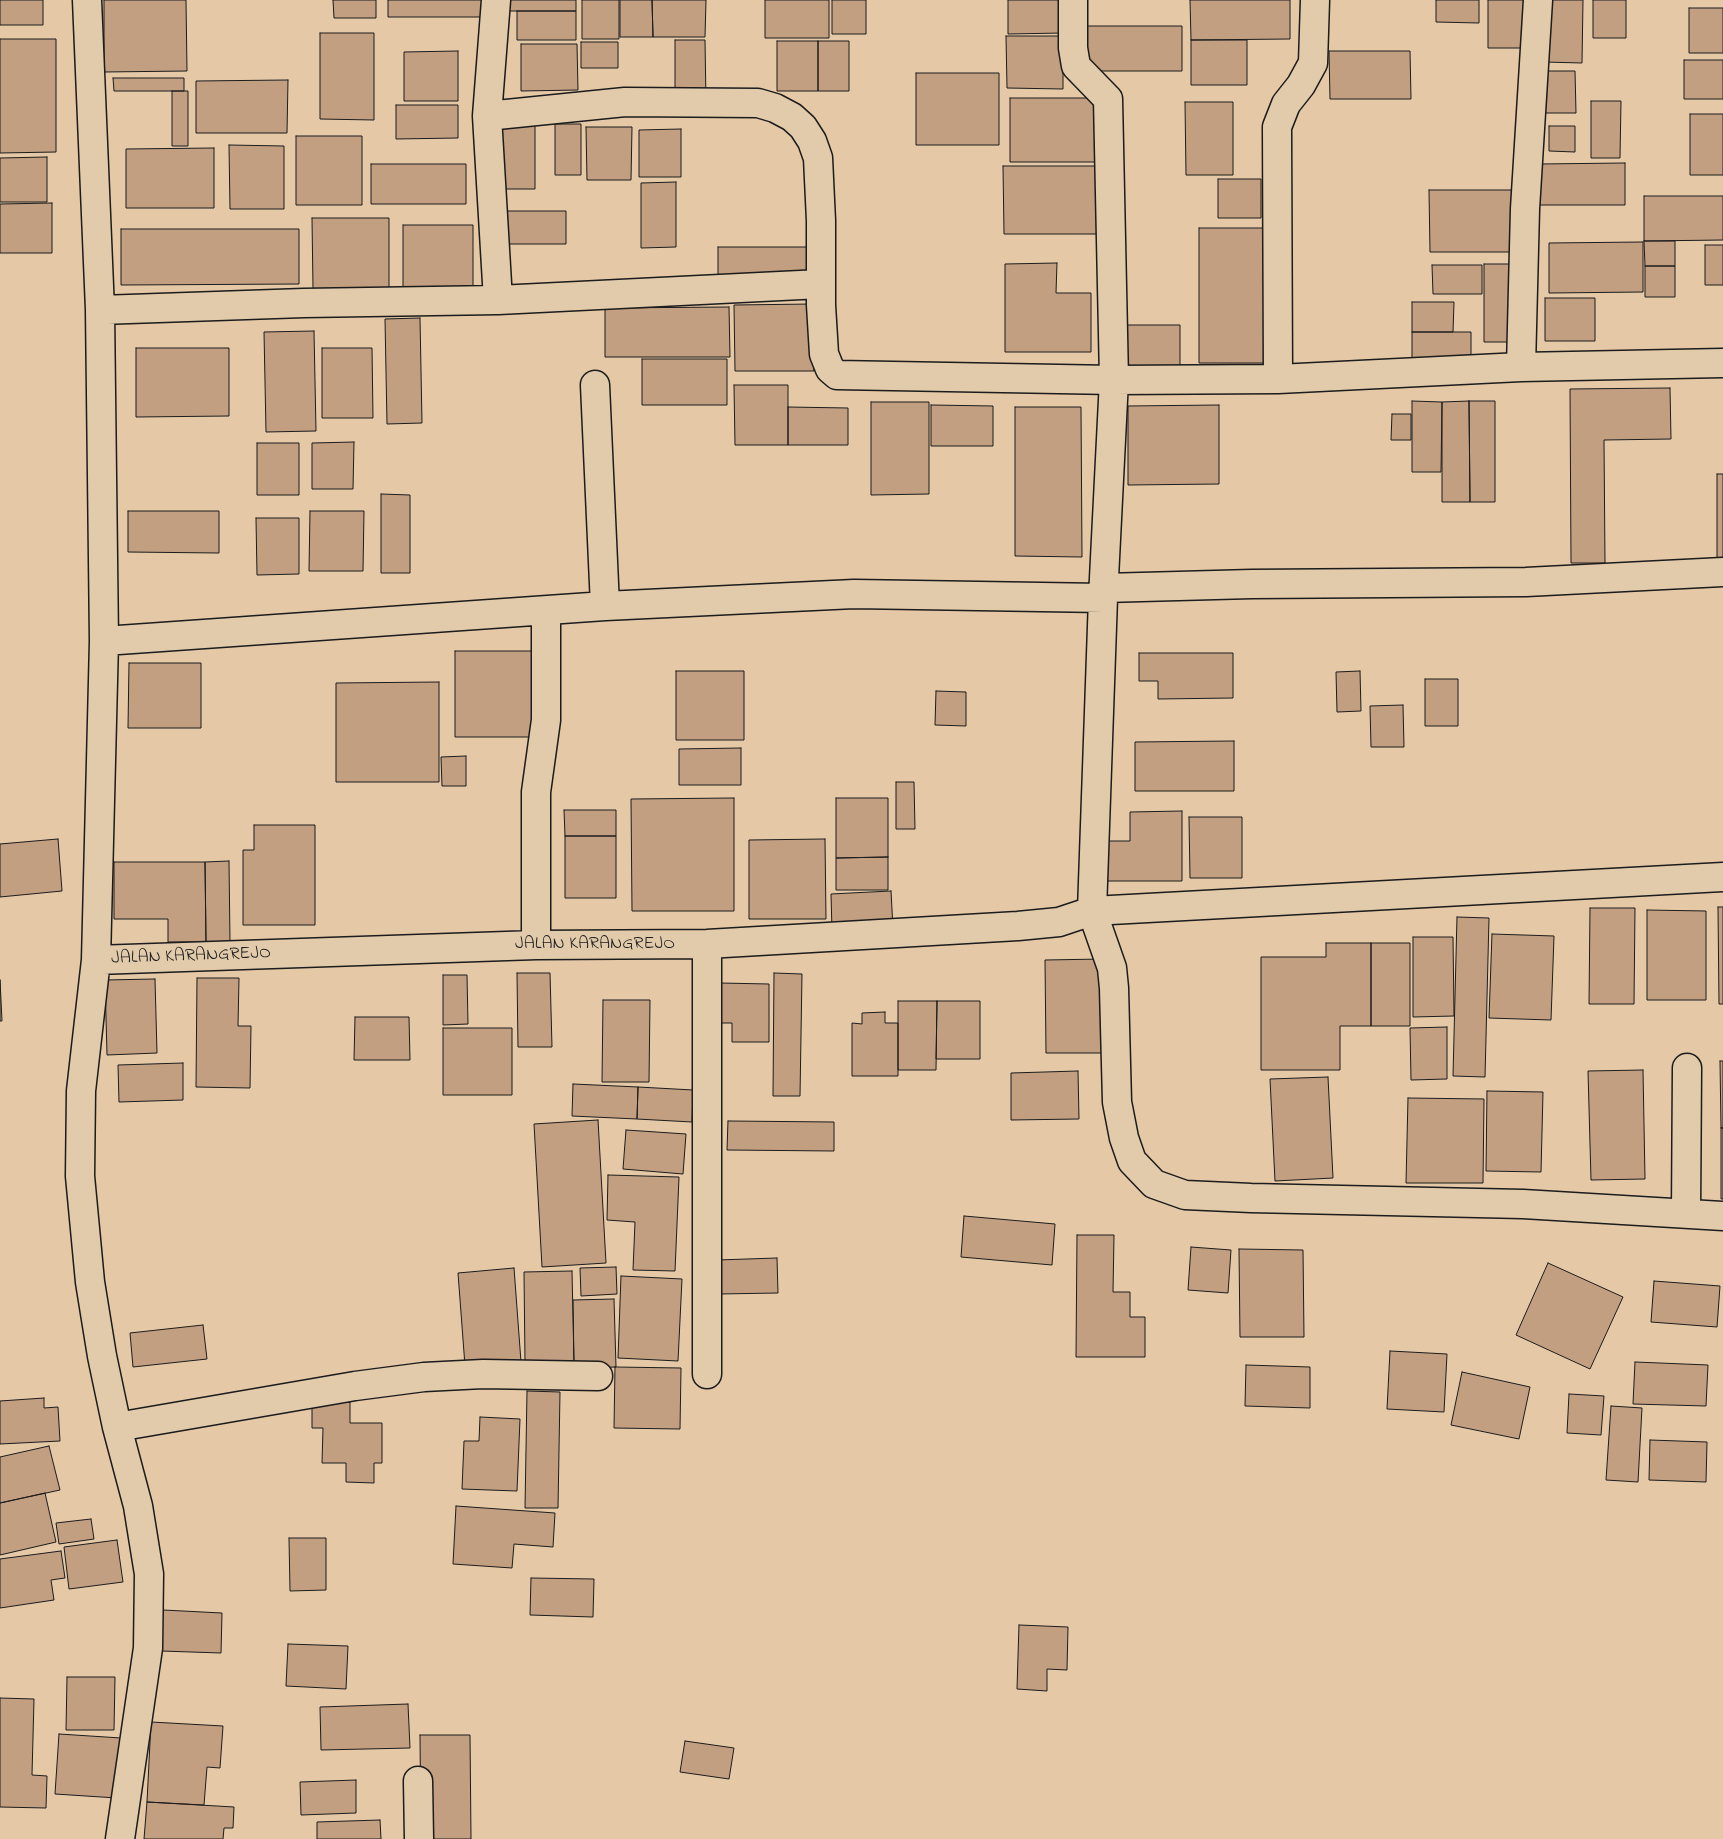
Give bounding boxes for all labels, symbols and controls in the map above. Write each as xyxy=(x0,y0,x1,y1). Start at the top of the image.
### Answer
street label: JALAN KARANGREJO xyxy=(515,934,675,956)
street label: JALAN KARANGREJO xyxy=(111,943,271,971)

